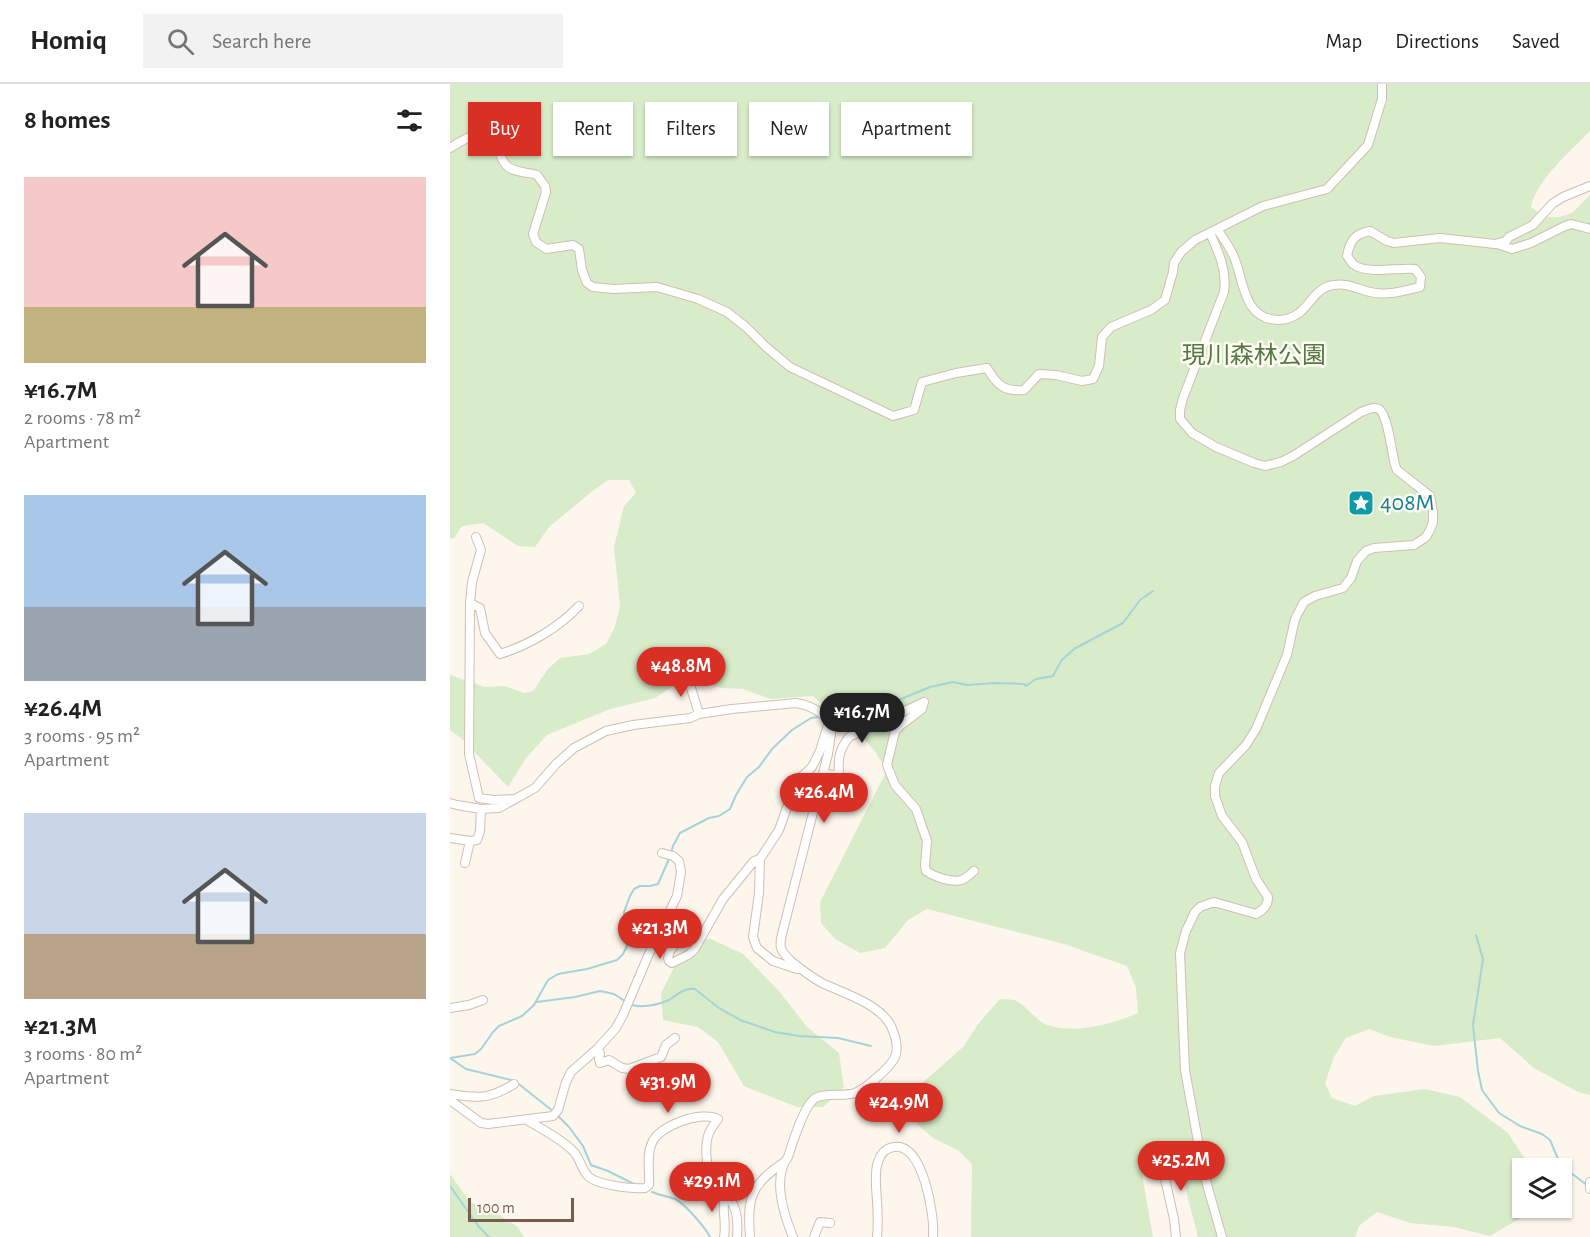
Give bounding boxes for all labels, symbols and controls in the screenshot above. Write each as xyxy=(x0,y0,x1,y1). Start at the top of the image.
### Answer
search box xyxy=(143,14,563,68)
icon: search xyxy=(164,25,197,58)
text: Homiq xyxy=(30,27,107,55)
text: Search here xyxy=(212,30,312,52)
text: Map xyxy=(1326,31,1362,52)
text: Directions xyxy=(1395,31,1479,52)
text: Saved xyxy=(1512,31,1560,52)
chip: Buy xyxy=(468,102,541,156)
chip: Rent xyxy=(553,102,633,156)
chip: Filters xyxy=(645,102,737,156)
chip: New xyxy=(749,102,829,156)
chip: Apartment xyxy=(841,102,972,156)
icon: filters xyxy=(393,104,426,137)
text: 8 homes xyxy=(24,107,111,133)
icon: home xyxy=(171,216,279,324)
park label: 現川森林公園 xyxy=(1182,342,1326,368)
text: ¥16.7M xyxy=(24,377,98,403)
text: 2 rooms · 78 m² xyxy=(24,408,141,428)
text: Apartment xyxy=(24,432,109,452)
place icon: 408M xyxy=(1346,488,1376,518)
place label: 408M xyxy=(1380,491,1435,515)
icon: home xyxy=(171,534,279,642)
pin: ¥48.8M xyxy=(632,647,730,698)
text: ¥48.8M xyxy=(651,656,711,676)
pin: ¥16.7M xyxy=(813,693,911,744)
text: ¥26.4M xyxy=(24,695,102,721)
text: ¥16.7M xyxy=(834,702,890,722)
text: 3 rooms · 95 m² xyxy=(24,726,140,746)
text: Apartment xyxy=(24,750,109,770)
pin: ¥26.4M xyxy=(775,773,873,824)
text: ¥26.4M xyxy=(794,782,854,802)
icon: home xyxy=(171,852,279,960)
pin: ¥21.3M xyxy=(611,909,709,960)
text: ¥21.3M xyxy=(632,918,688,938)
text: ¥21.3M xyxy=(24,1013,97,1039)
text: 3 rooms · 80 m² xyxy=(24,1044,142,1064)
pin: ¥31.9M xyxy=(619,1063,717,1114)
text: Apartment xyxy=(24,1068,109,1088)
text: ¥31.9M xyxy=(640,1072,696,1092)
pin: ¥24.9M xyxy=(850,1083,948,1134)
text: ¥24.9M xyxy=(869,1092,929,1112)
pin: ¥25.2M xyxy=(1132,1141,1230,1192)
text: ¥25.2M xyxy=(1152,1150,1210,1170)
map controls xyxy=(1512,1158,1572,1218)
button: layers xyxy=(1512,1158,1572,1218)
pin: ¥29.1M xyxy=(663,1162,761,1213)
text: ¥29.1M xyxy=(683,1171,741,1191)
scale bar xyxy=(468,1195,574,1222)
text: 100 m xyxy=(477,1200,515,1216)

